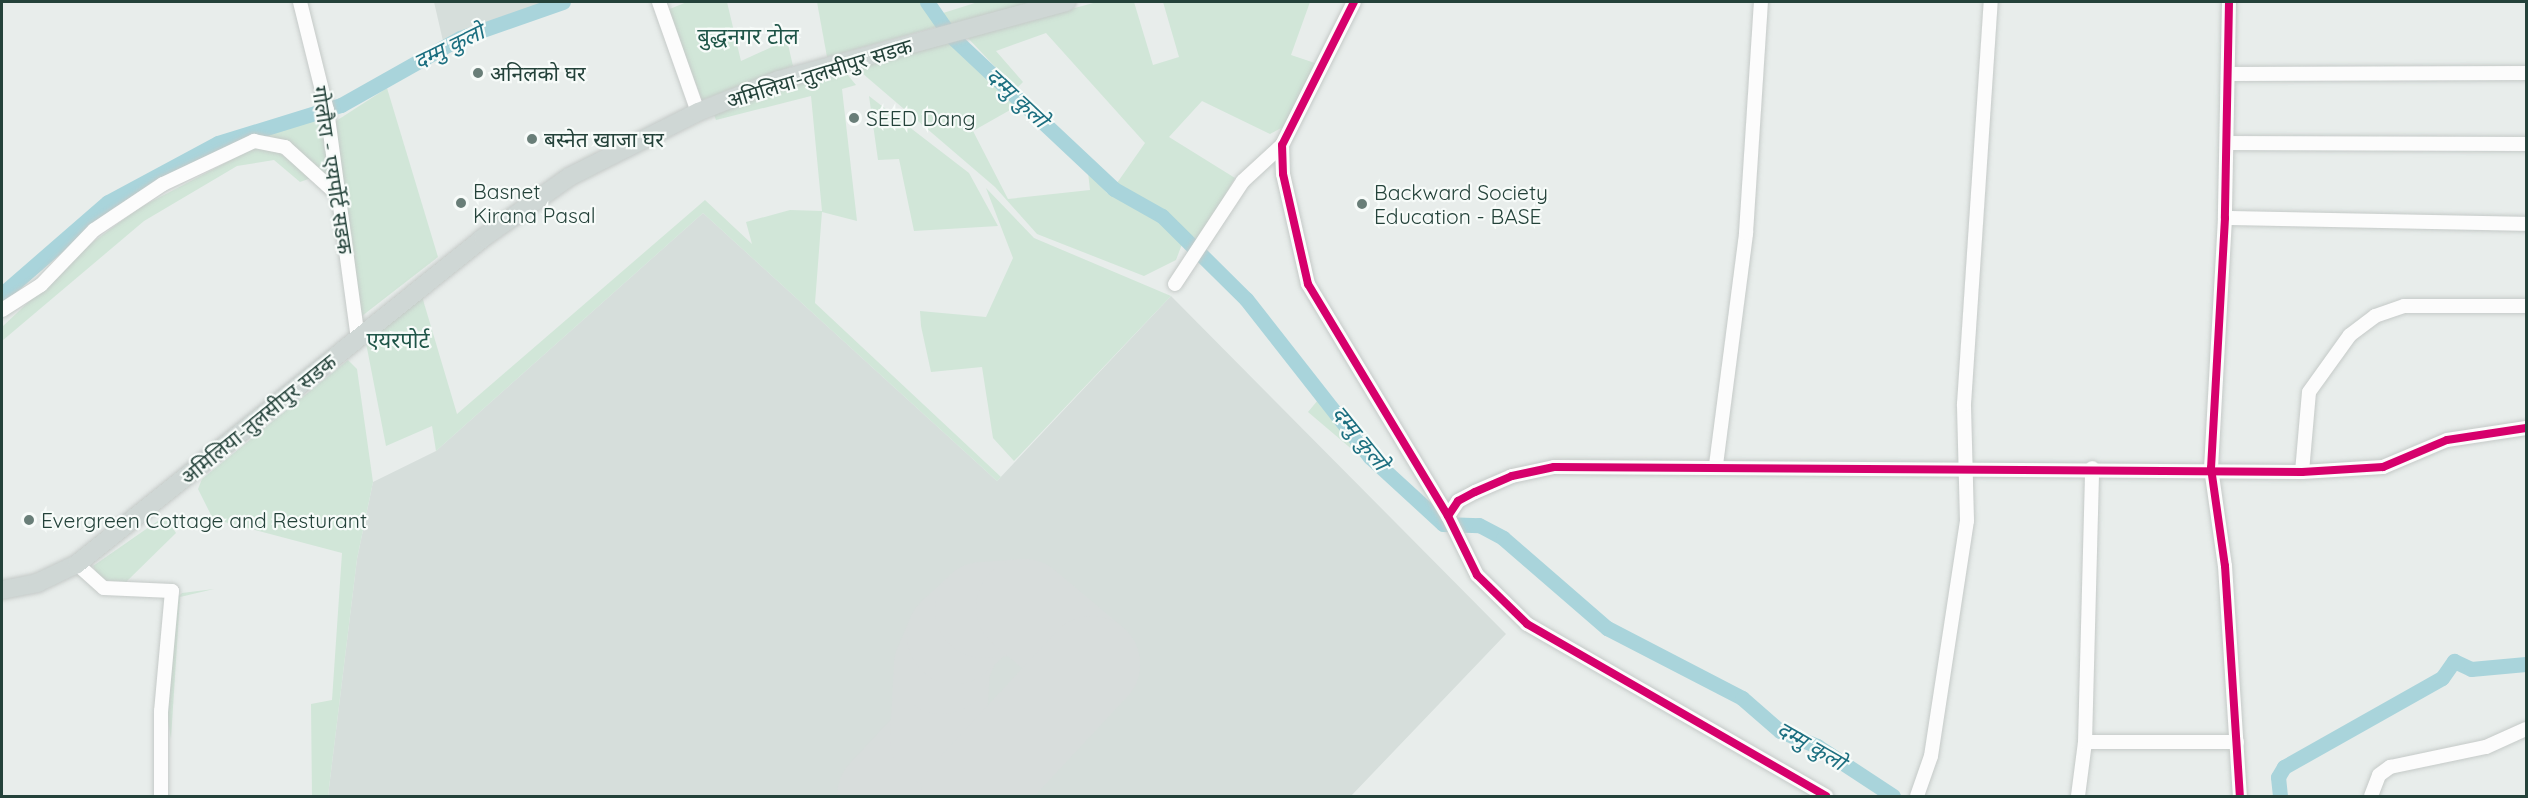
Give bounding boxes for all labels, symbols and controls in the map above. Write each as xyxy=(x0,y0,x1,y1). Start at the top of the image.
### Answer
water label: दम्मु कुलो xyxy=(410,19,488,75)
district label: बुद्धनगर टोल xyxy=(697,24,799,50)
street label: अमिलिया-तुलसीपुर सडक xyxy=(723,33,915,113)
place label: अनिलको घर xyxy=(490,60,586,86)
water label: दम्मु कुलो xyxy=(981,63,1053,133)
marker: अनिलको घर xyxy=(471,66,485,80)
street label: गोलौरा - एयर्पोर्ट सडक xyxy=(307,84,359,256)
place label: SEED Dang xyxy=(866,105,976,131)
marker: SEED Dang xyxy=(847,111,861,125)
place label: बस्‍नेत खाजा घर xyxy=(544,126,664,152)
marker: बस्‍नेत खाजा घर xyxy=(525,132,539,146)
place label: Basnet Kirana Pasal xyxy=(473,178,596,228)
place label: Backward Society Education - BASE xyxy=(1374,179,1548,229)
marker: Basnet Kirana Pasal xyxy=(454,196,468,210)
marker: Backward Society Education - BASE xyxy=(1355,197,1369,211)
district label: एयरपोर्ट xyxy=(366,328,430,354)
street label: अमिलिया-तुलसीपुर सडक xyxy=(175,348,341,490)
water label: दम्मु कुलो xyxy=(1326,401,1394,475)
place label: Evergreen Cottage and Resturant xyxy=(41,507,367,533)
marker: Evergreen Cottage and Resturant xyxy=(22,513,36,527)
water label: दम्मु कुलो xyxy=(1772,716,1850,776)

